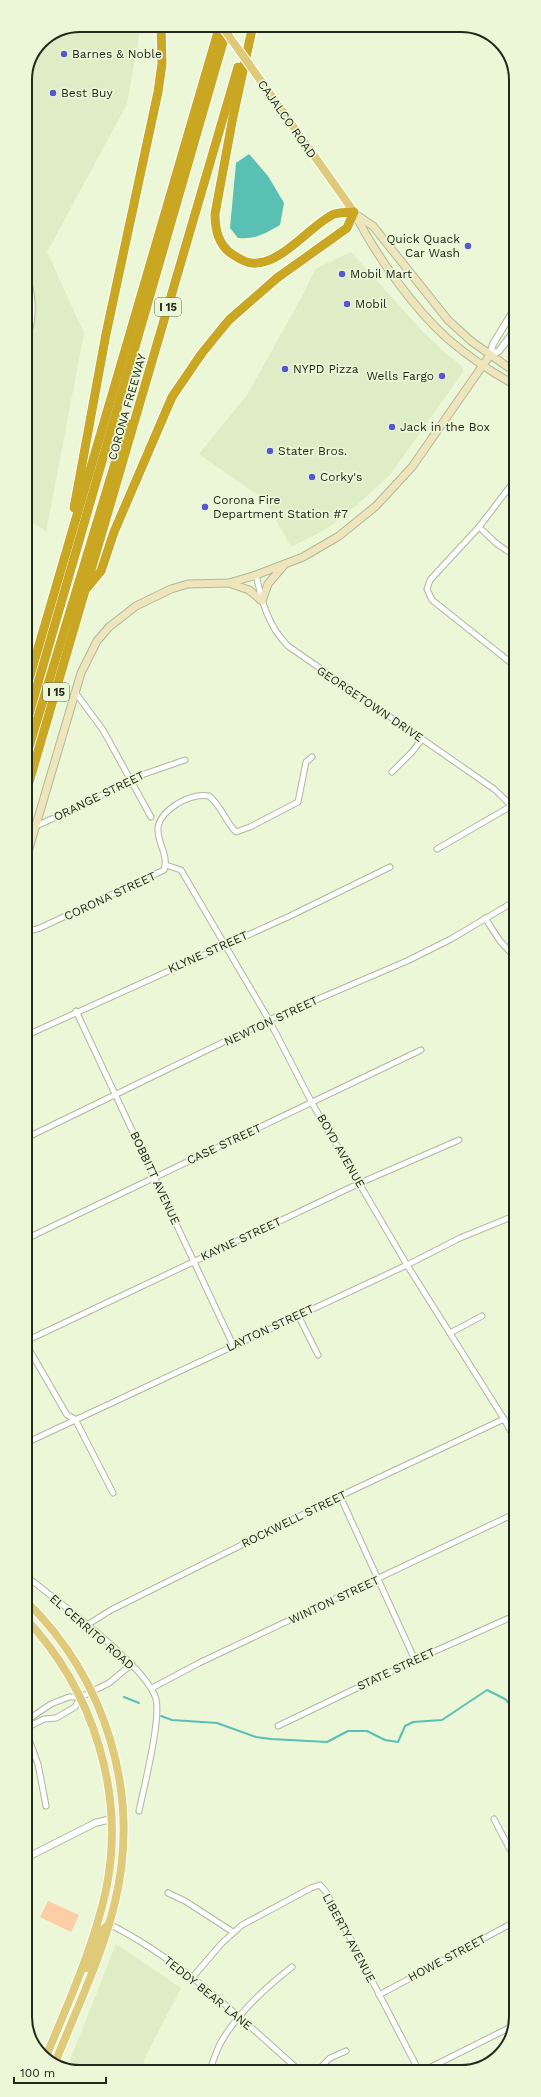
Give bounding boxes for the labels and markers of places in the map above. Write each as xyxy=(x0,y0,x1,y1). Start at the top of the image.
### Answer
place label: Barnes & Noble xyxy=(72,47,162,61)
marker: Barnes & Noble xyxy=(59,49,69,59)
place label: Best Buy xyxy=(61,86,113,100)
marker: Best Buy xyxy=(48,88,58,98)
place label: Quick Quack Car Wash xyxy=(386,232,460,260)
marker: Quick Quack Car Wash xyxy=(463,241,473,251)
place label: Mobil Mart xyxy=(350,267,412,281)
marker: Mobil Mart xyxy=(337,269,347,279)
place label: Mobil xyxy=(355,297,387,311)
marker: Mobil xyxy=(342,299,352,309)
place label: NYPD Pizza xyxy=(293,362,359,376)
marker: NYPD Pizza xyxy=(280,364,290,374)
place label: Wells Fargo xyxy=(367,369,434,383)
marker: Wells Fargo xyxy=(437,371,447,381)
place label: Jack in the Box xyxy=(400,420,490,434)
marker: Jack in the Box xyxy=(387,422,397,432)
place label: Stater Bros. xyxy=(278,444,347,458)
marker: Stater Bros. xyxy=(265,446,275,456)
place label: Corky's xyxy=(320,470,362,484)
marker: Corky's xyxy=(307,472,317,482)
place label: Corona Fire Department Station #7 xyxy=(213,493,348,521)
marker: Corona Fire Department Station #7 xyxy=(200,502,210,512)

